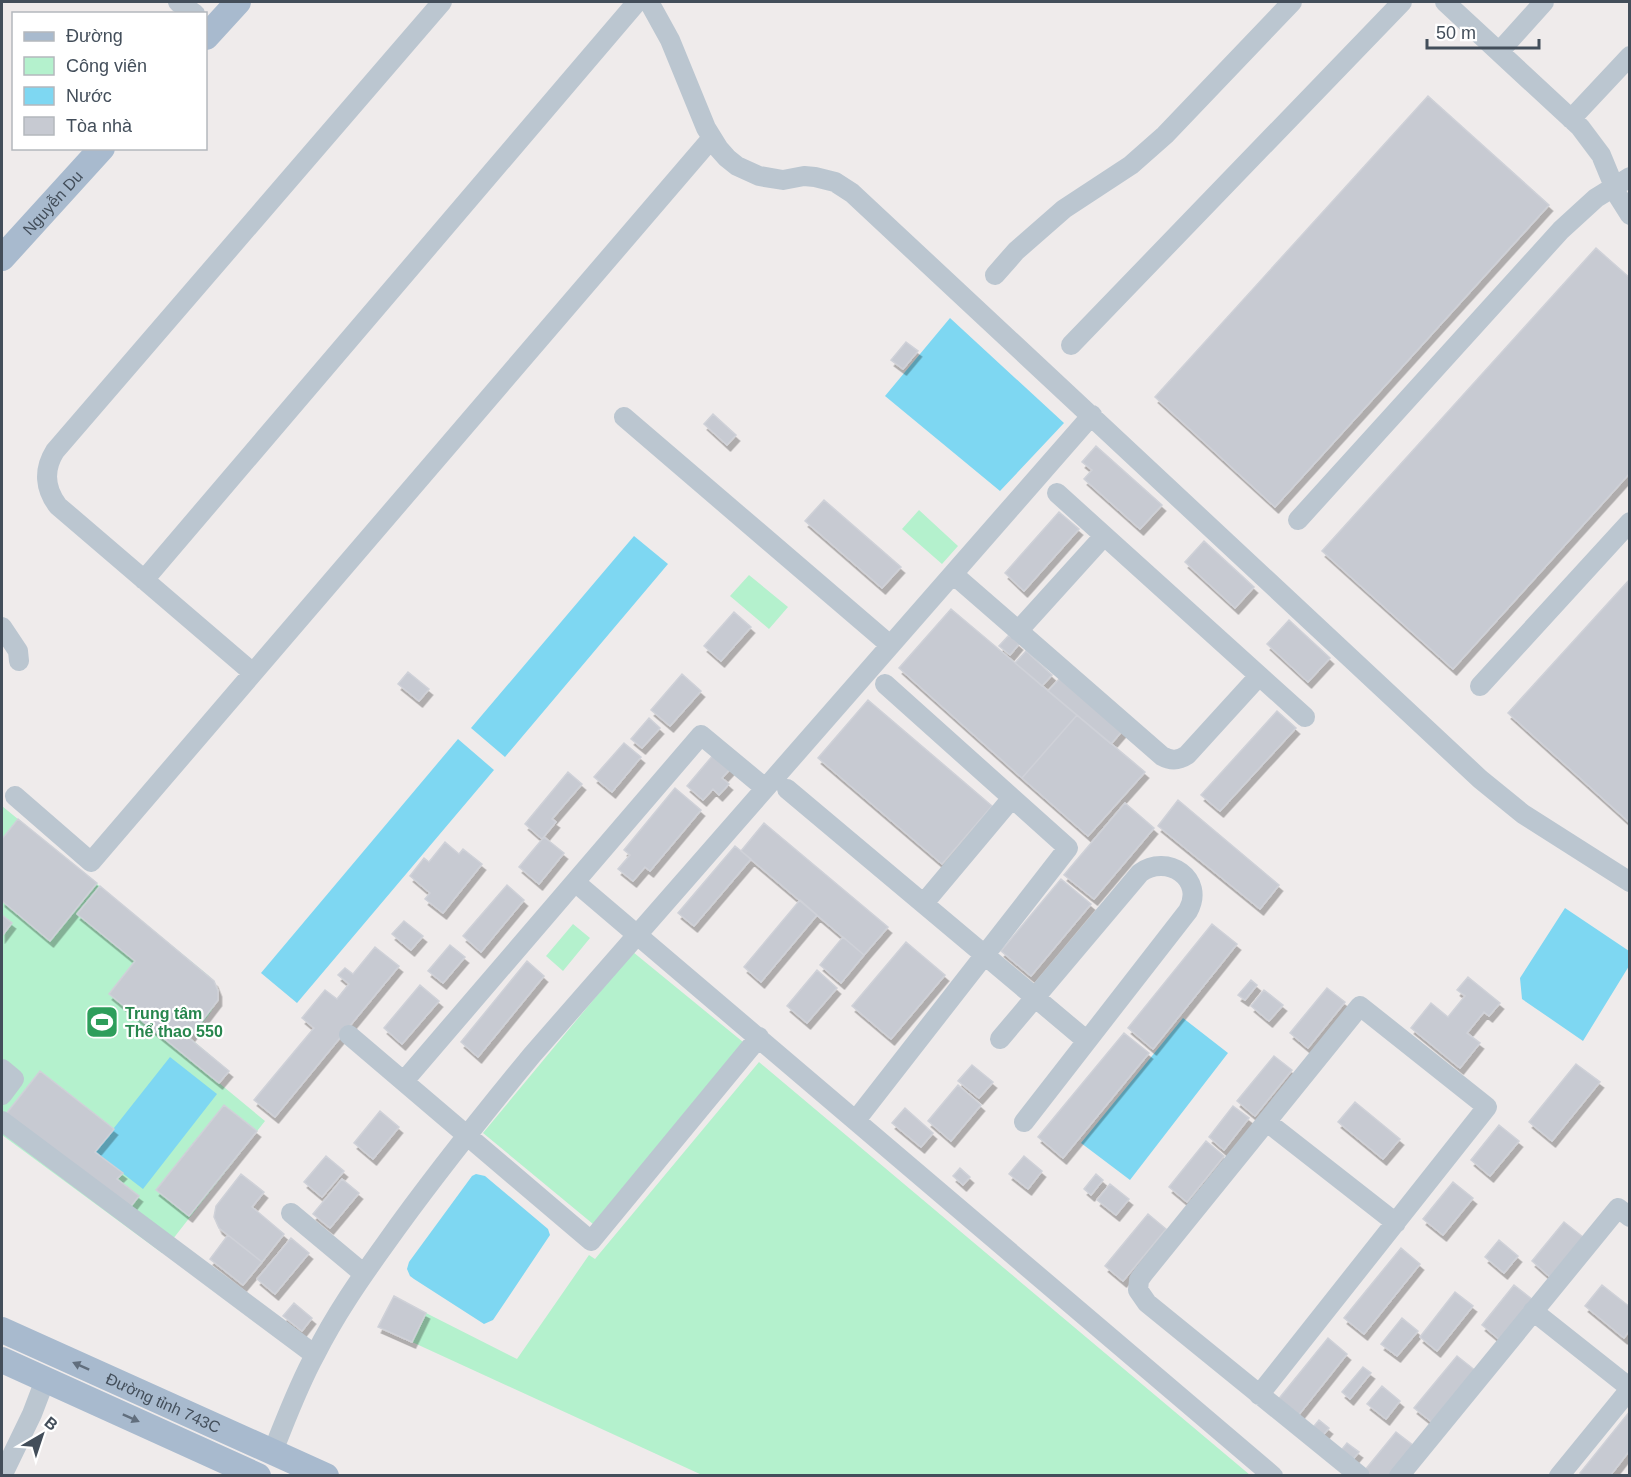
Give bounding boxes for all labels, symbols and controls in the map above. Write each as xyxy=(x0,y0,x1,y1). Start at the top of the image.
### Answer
legend xyxy=(12,12,207,150)
scale bar xyxy=(1427,12,1540,50)
text: 50 m xyxy=(1436,23,1476,43)
text: Đường xyxy=(66,26,123,46)
text: Công viên xyxy=(66,56,147,76)
text: Nước xyxy=(66,86,112,106)
text: Tòa nhà xyxy=(66,116,133,136)
street label: Nguyễn Du xyxy=(20,167,86,238)
sports icon: Trung tâm Thể thao 550 xyxy=(84,1004,120,1040)
place label: Trung tâm Thể thao 550 xyxy=(125,1005,223,1040)
one-way arrow xyxy=(72,1361,90,1371)
street label: Đường tỉnh 743C xyxy=(103,1370,223,1436)
north arrow xyxy=(12,1405,72,1465)
text: B xyxy=(41,1413,61,1434)
one-way arrow xyxy=(123,1414,140,1423)

